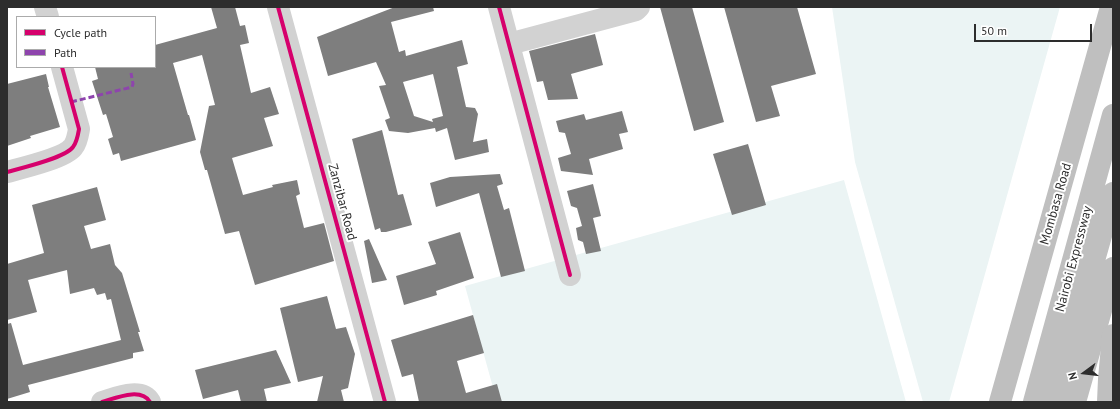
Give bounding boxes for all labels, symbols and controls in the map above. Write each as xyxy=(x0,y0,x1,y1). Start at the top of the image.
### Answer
legend xyxy=(16,16,156,68)
scale bar xyxy=(976,16,1094,42)
text: 50 m xyxy=(981,23,1007,38)
text: Cycle path xyxy=(54,25,107,40)
text: Path xyxy=(54,45,77,60)
street label: Mombasa Road xyxy=(1037,161,1075,247)
street label: Zanzibar Road xyxy=(324,162,360,242)
street label: Nairobi Expressway xyxy=(1052,204,1096,314)
north arrow xyxy=(1064,353,1104,393)
text: N xyxy=(1065,371,1080,381)

